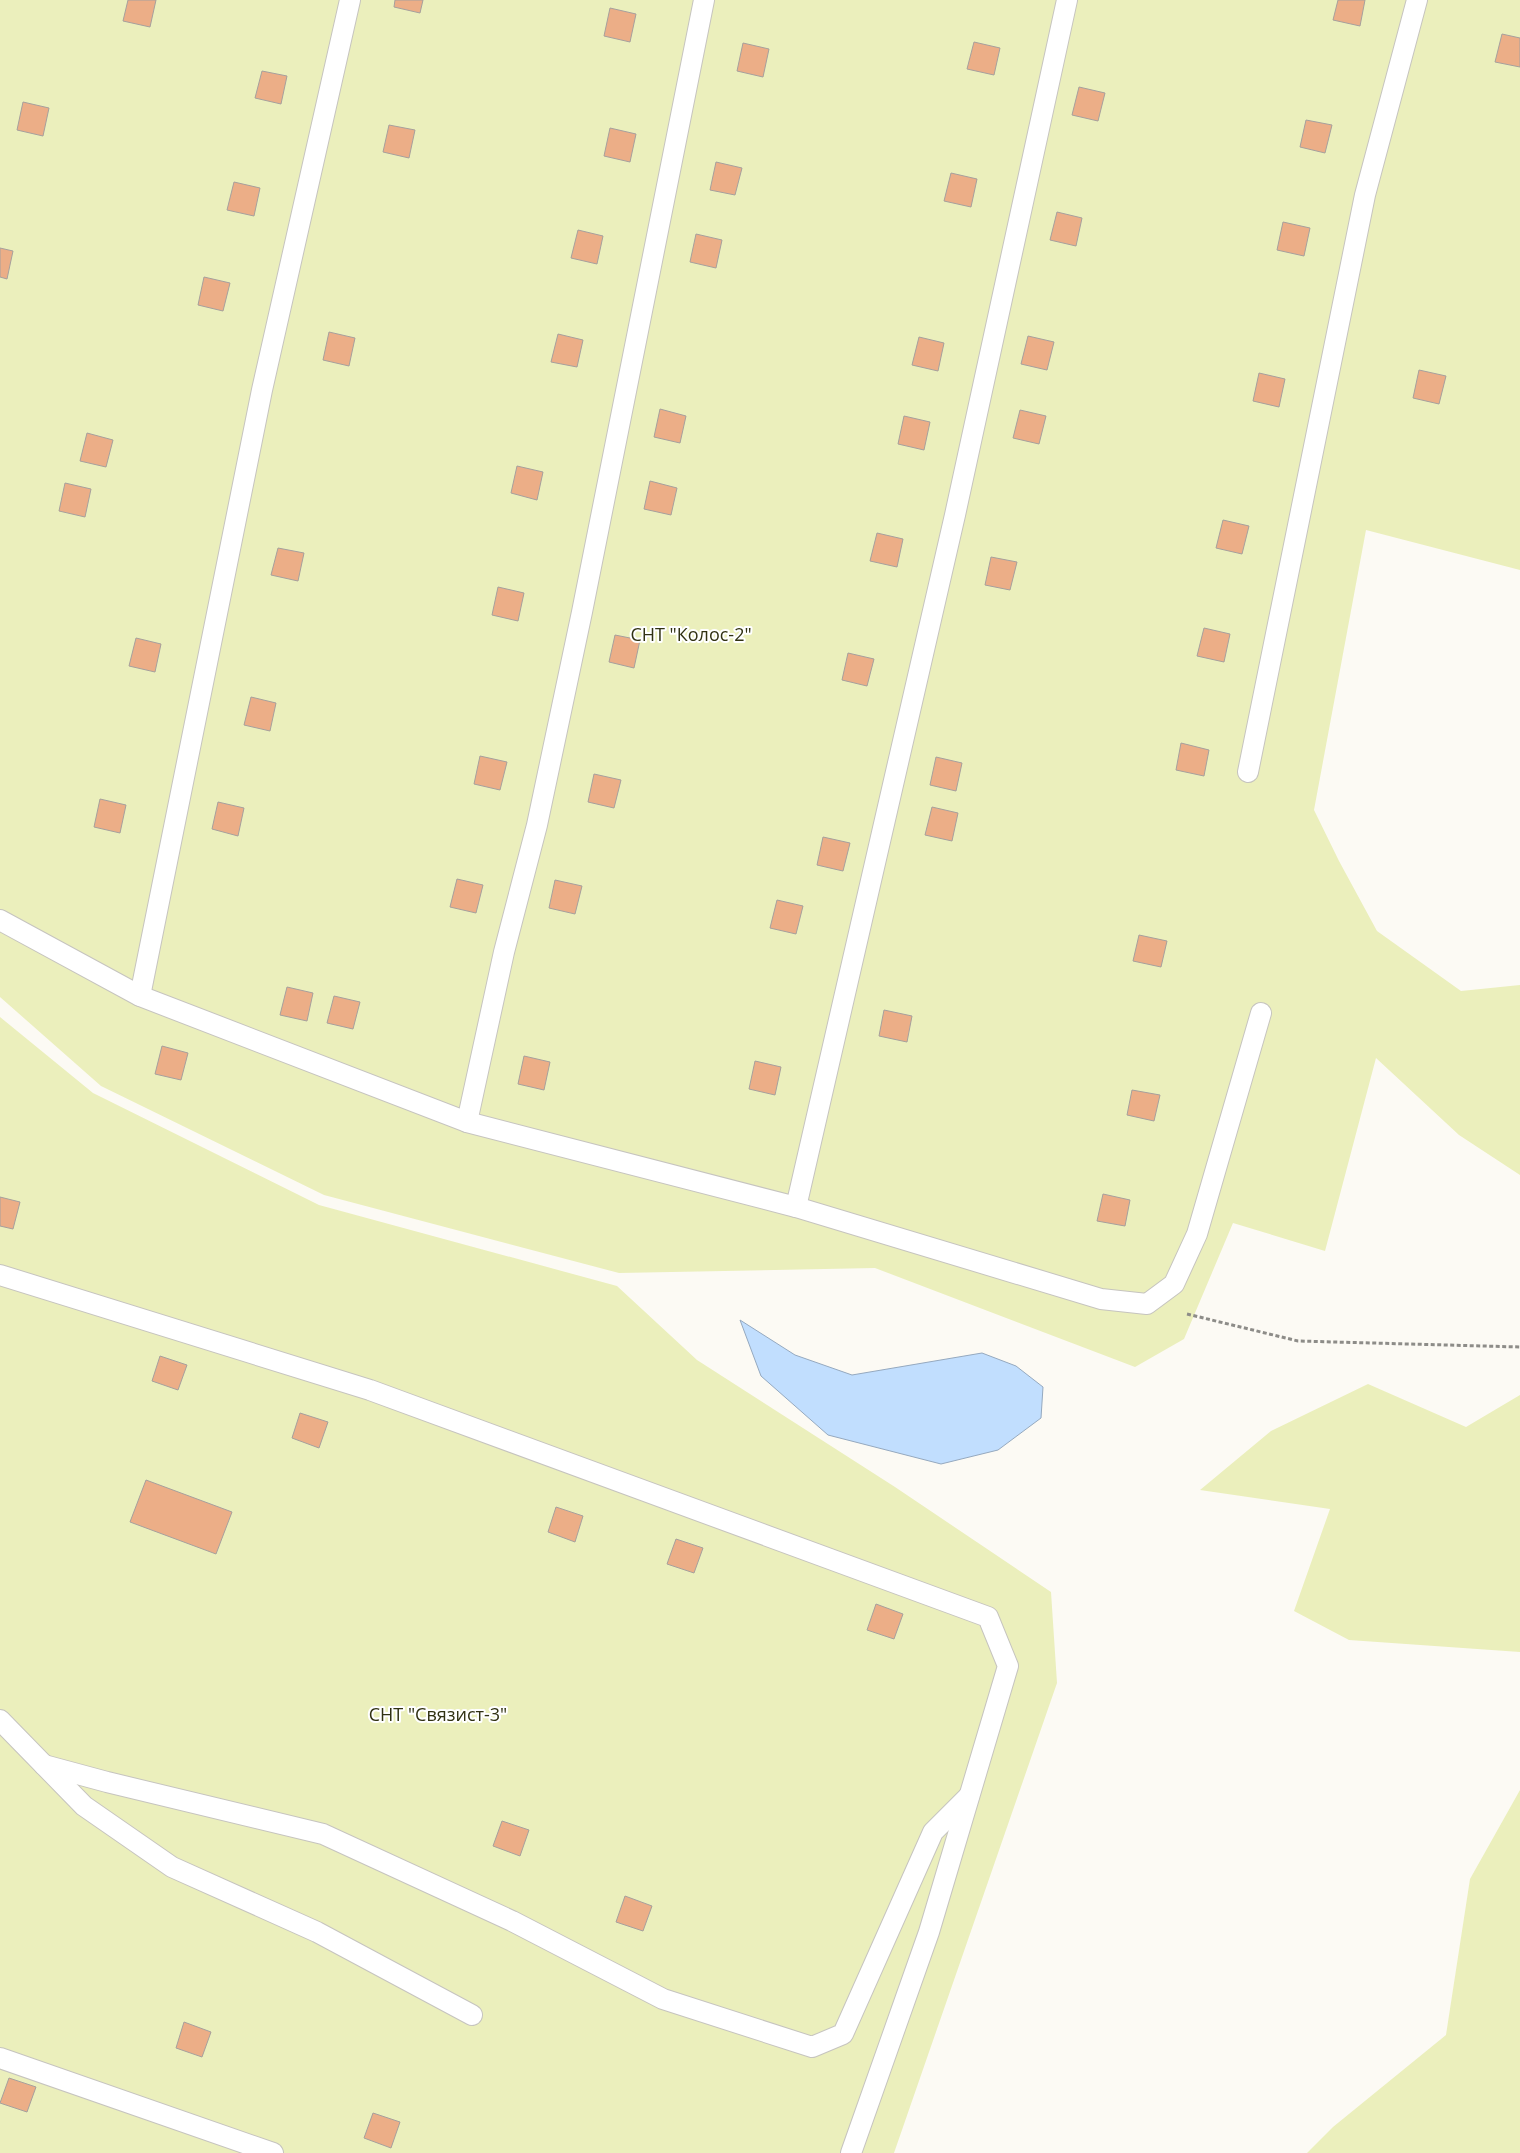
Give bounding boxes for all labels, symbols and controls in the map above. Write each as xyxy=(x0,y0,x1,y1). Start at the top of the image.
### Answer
park label: СНТ "Колос-2" xyxy=(630,622,752,646)
park label: СНТ "Связист-3" xyxy=(369,1702,507,1726)

